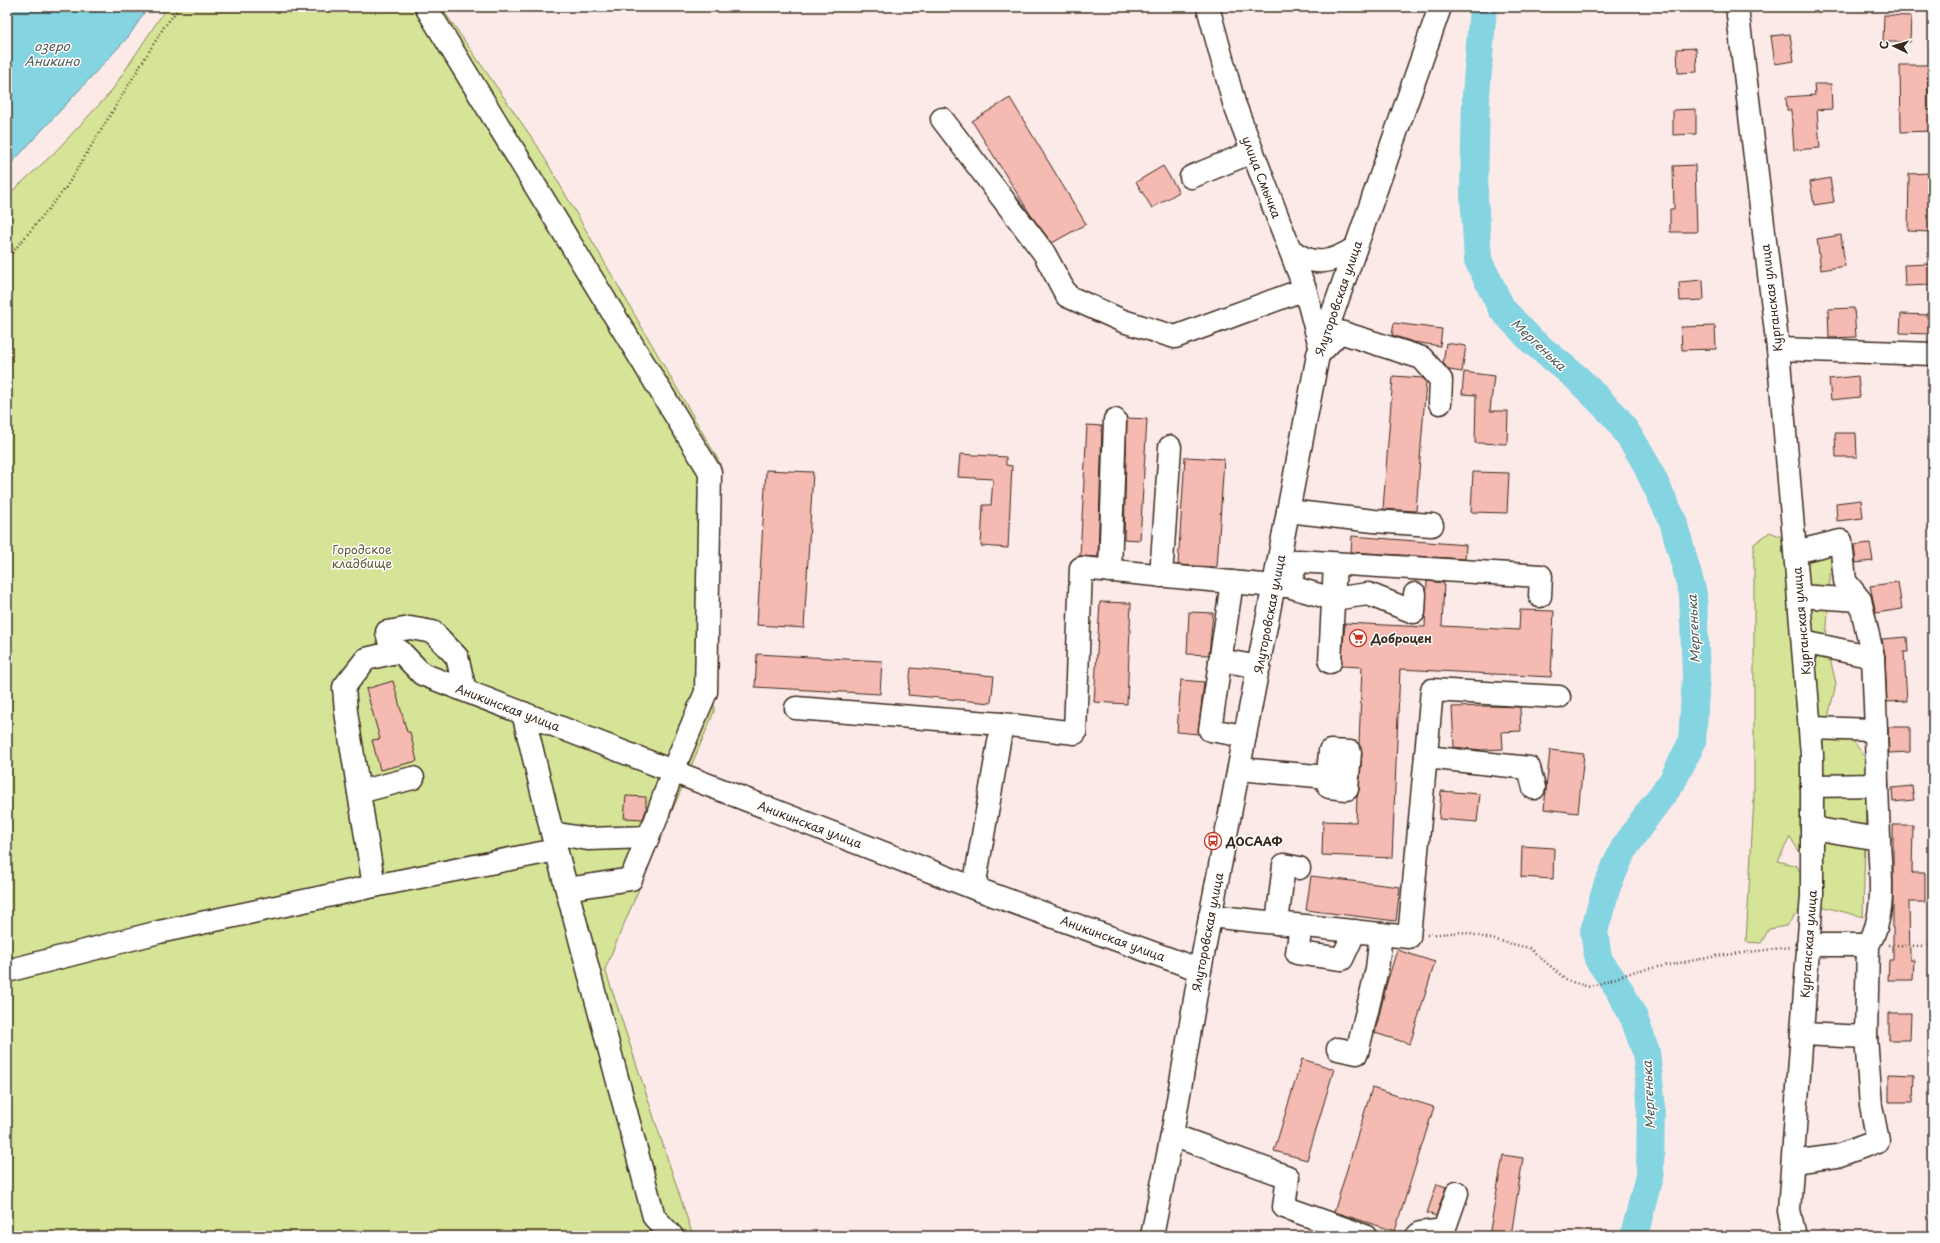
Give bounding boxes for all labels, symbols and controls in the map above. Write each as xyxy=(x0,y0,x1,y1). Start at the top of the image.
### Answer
north arrow xyxy=(1874,26,1914,66)
water label: озеро Аникино xyxy=(24,36,80,70)
text: С xyxy=(1875,40,1892,50)
street label: улица Смычка xyxy=(1238,133,1286,221)
street label: Ялуторовская улица xyxy=(1310,238,1366,358)
street label: Курганская улица xyxy=(1755,243,1787,353)
water label: Мергенька xyxy=(1507,314,1571,375)
park label: Городское кладбище xyxy=(332,540,392,572)
street label: Ялуторовская улица xyxy=(1249,553,1289,675)
street label: Курганская улица xyxy=(1787,566,1815,676)
water label: Мергенька xyxy=(1682,593,1704,664)
supermarket icon: Доброцен xyxy=(1348,628,1368,648)
place label: Доброцен xyxy=(1370,629,1432,647)
street label: Аникинская улица xyxy=(453,679,563,735)
street label: Аникинская улица xyxy=(755,796,865,852)
bus stop icon: ДОСААФ xyxy=(1203,831,1223,851)
place label: ДОСААФ xyxy=(1225,832,1283,850)
street label: Ялуторовская улица xyxy=(1187,871,1227,993)
street label: Курганская улица xyxy=(1795,889,1821,999)
street label: Аникинская улица xyxy=(1058,911,1168,965)
water label: Мергенька xyxy=(1637,1059,1659,1130)

